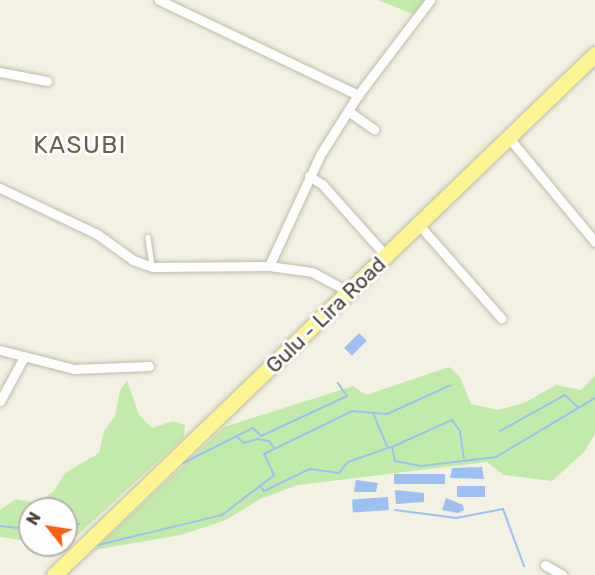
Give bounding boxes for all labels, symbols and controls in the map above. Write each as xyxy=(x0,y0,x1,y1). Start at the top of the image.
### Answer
district label: KASUBI xyxy=(33,132,127,160)
street label: Gulu - Lira Road xyxy=(261,252,391,378)
north arrow xyxy=(18,497,78,557)
text: N xyxy=(23,509,45,528)

